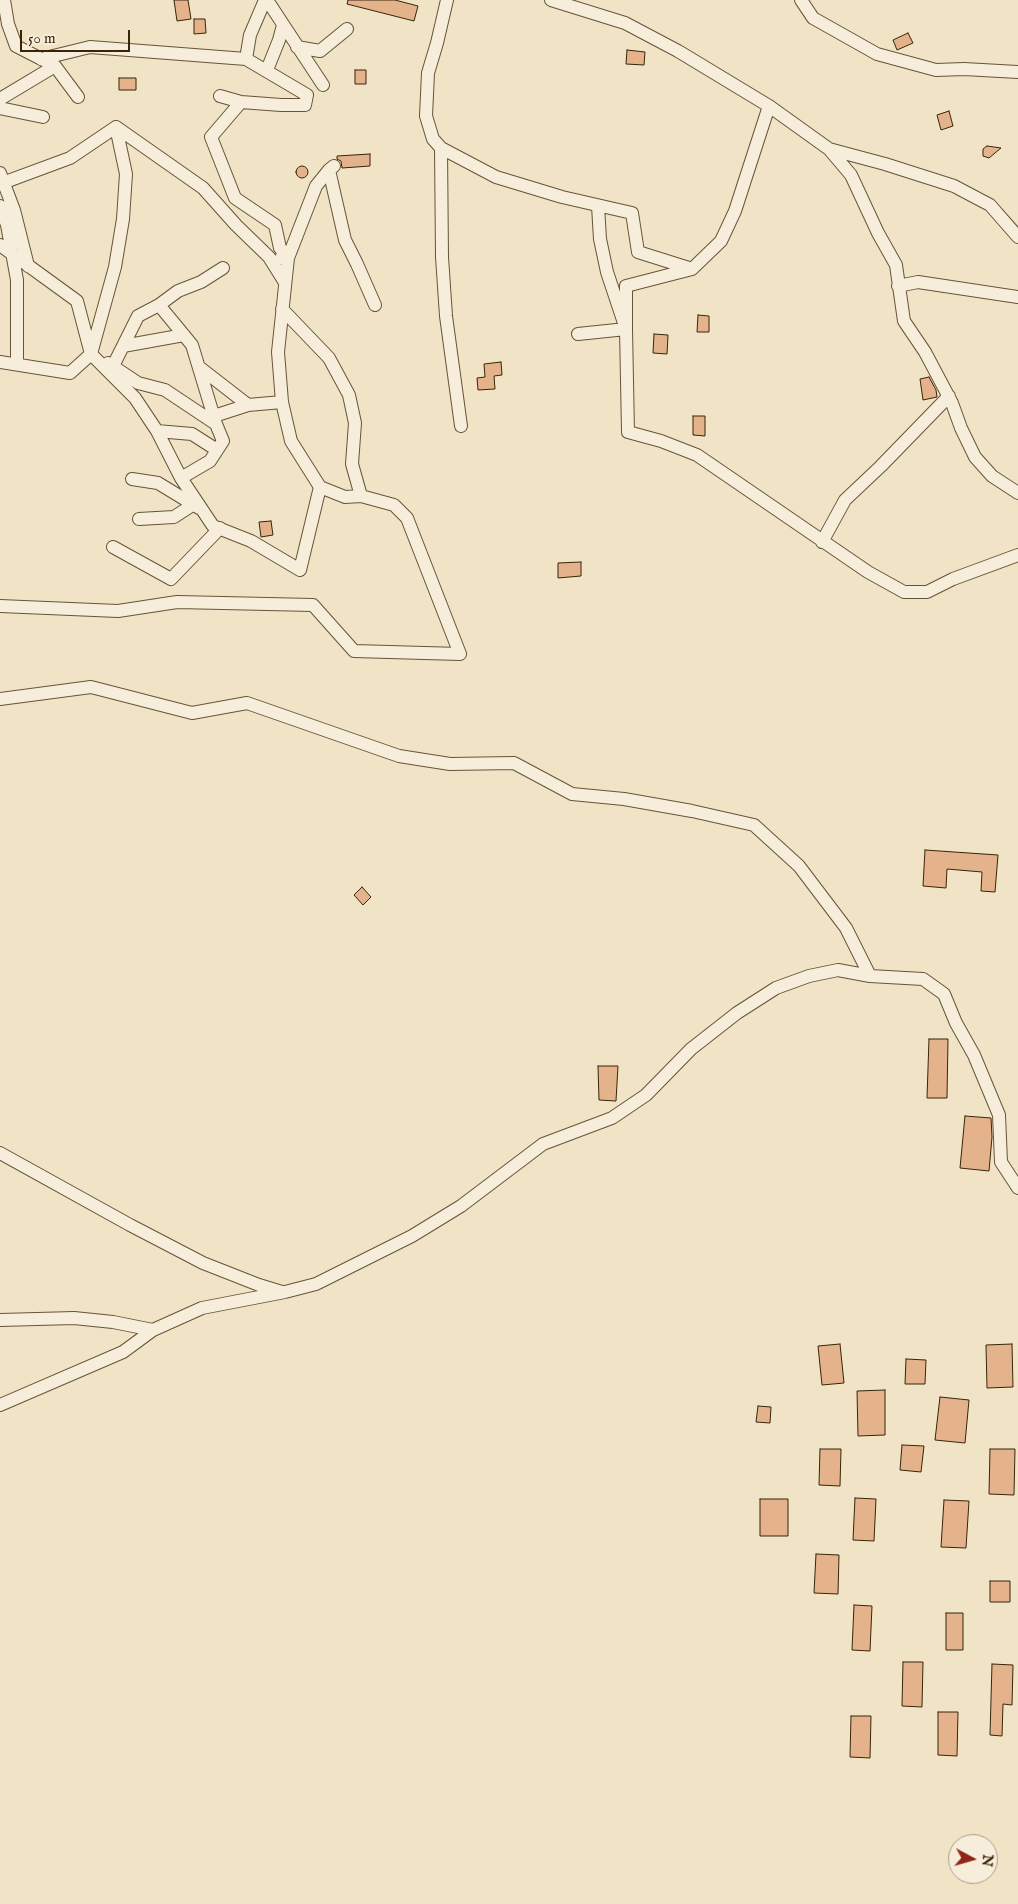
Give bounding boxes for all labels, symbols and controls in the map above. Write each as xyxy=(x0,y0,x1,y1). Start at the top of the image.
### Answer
scale bar xyxy=(22,20,132,52)
text: 50 m xyxy=(28,29,56,48)
north arrow xyxy=(948,1834,998,1884)
text: N xyxy=(977,1853,997,1867)

